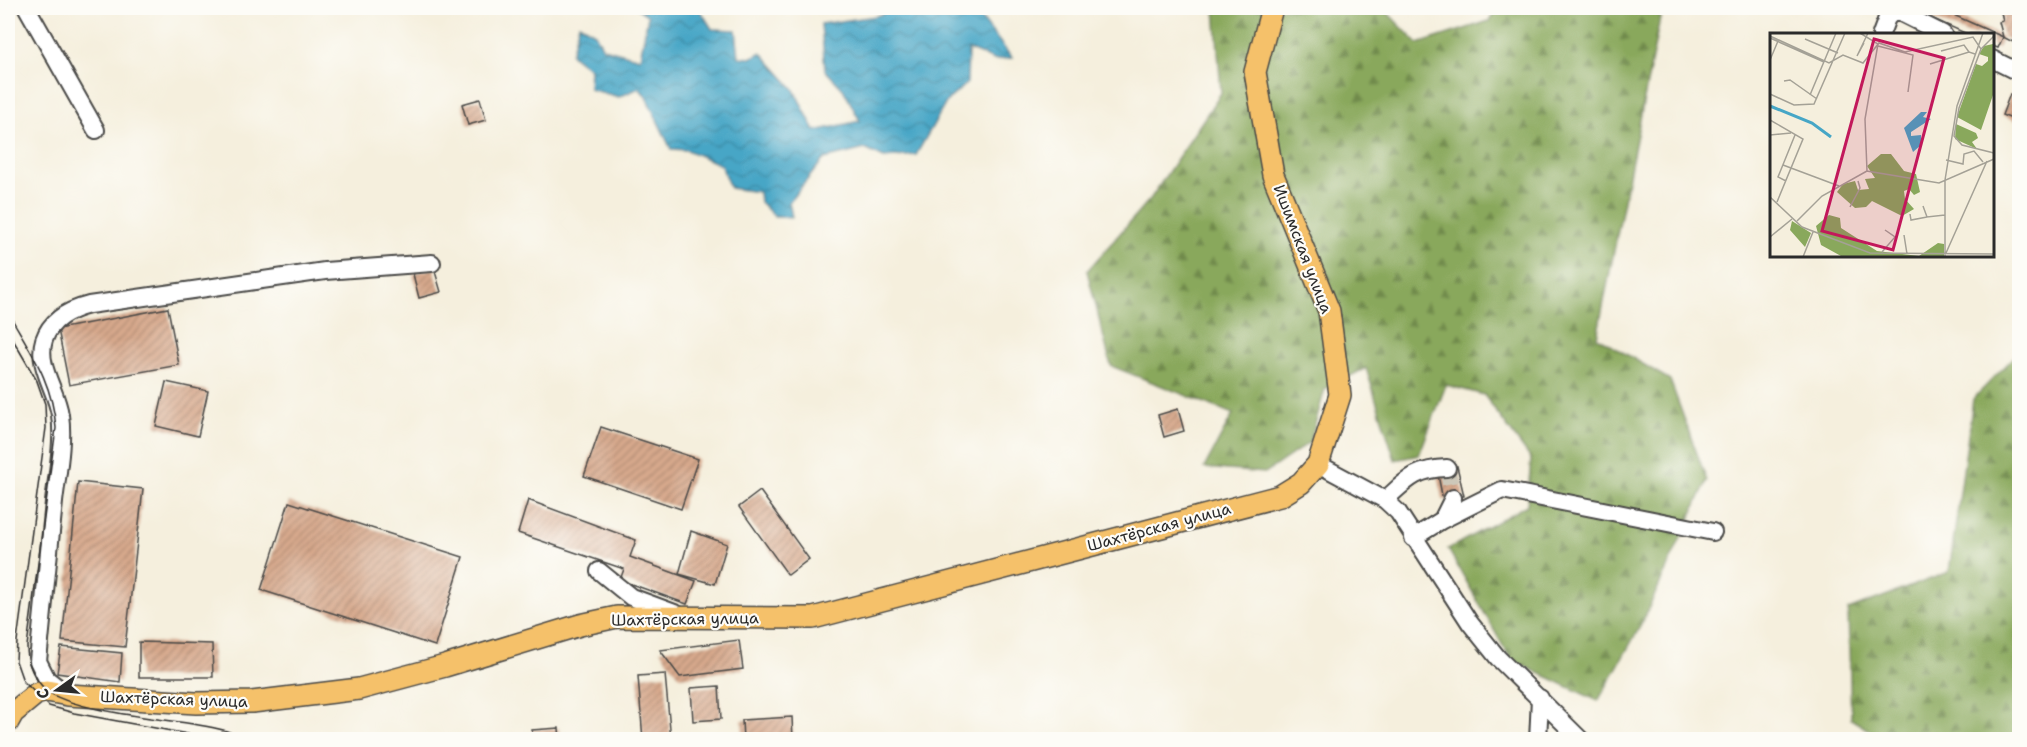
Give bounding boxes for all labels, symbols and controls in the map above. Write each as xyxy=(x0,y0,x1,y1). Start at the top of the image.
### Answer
inset map xyxy=(1770,33,1994,256)
street label: Ишимская улица xyxy=(1269,181,1337,317)
street label: Шахтёрская улица xyxy=(1085,498,1233,556)
street label: Шахтёрская улица xyxy=(611,607,759,631)
north arrow xyxy=(27,660,87,720)
text: С xyxy=(32,686,54,701)
street label: Шахтёрская улица xyxy=(100,686,248,712)

